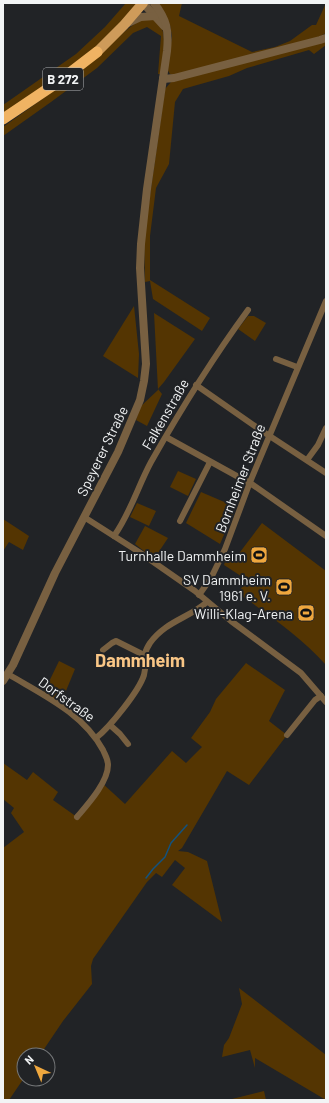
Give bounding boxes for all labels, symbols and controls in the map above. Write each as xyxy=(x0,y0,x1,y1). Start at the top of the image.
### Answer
road number: B 272 xyxy=(43,68,83,90)
street label: Falkenstraße xyxy=(138,376,192,452)
street label: Speyerer Straße xyxy=(73,403,131,499)
street label: Bornheimer Straße xyxy=(211,421,269,535)
sports icon: Turnhalle Dammheim xyxy=(249,545,269,565)
place label: Turnhalle Dammheim xyxy=(118,547,246,564)
place label: SV Dammheim 1961 e. V. xyxy=(183,571,271,604)
sports icon: SV Dammheim 1961 e. V. xyxy=(274,577,294,597)
sports icon: Willi-Klag-Arena xyxy=(296,603,316,623)
place label: Willi-Klag-Arena xyxy=(194,605,293,622)
district label: Dammheim xyxy=(95,649,185,671)
street label: Dorfstraße xyxy=(35,673,99,725)
north arrow xyxy=(16,1047,56,1087)
text: N xyxy=(22,1052,36,1067)

